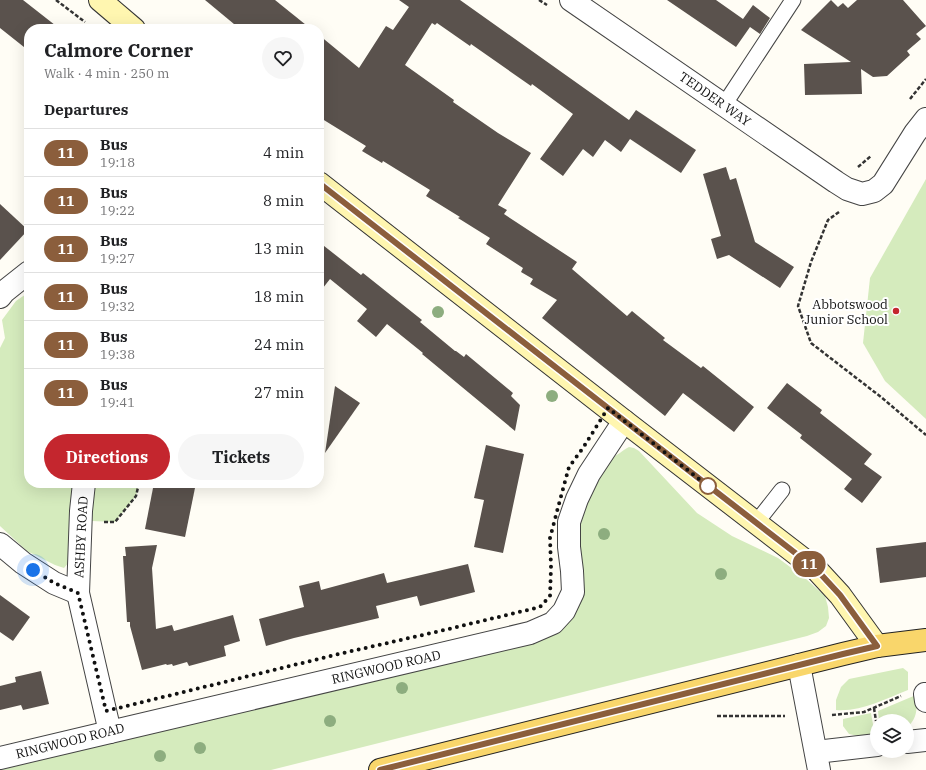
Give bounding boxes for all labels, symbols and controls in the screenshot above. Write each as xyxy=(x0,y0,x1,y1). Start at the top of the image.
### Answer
button: heart xyxy=(262,37,304,79)
text: Calmore Corner xyxy=(44,38,193,62)
text: Walk · 4 min · 250 m xyxy=(44,65,169,82)
street label: TEDDER WAY xyxy=(676,68,754,130)
text: Departures xyxy=(44,100,128,119)
text: Bus xyxy=(100,135,128,154)
text: 4 min xyxy=(263,143,304,162)
text: 11 xyxy=(58,144,74,162)
text: 19:18 xyxy=(100,154,135,171)
text: Bus xyxy=(100,183,128,202)
text: 8 min xyxy=(263,191,304,210)
text: 11 xyxy=(58,192,74,210)
text: 19:22 xyxy=(100,202,135,219)
text: Bus xyxy=(100,231,128,250)
text: 13 min xyxy=(254,239,304,258)
text: 11 xyxy=(58,240,74,258)
text: 19:27 xyxy=(100,250,135,267)
text: Bus xyxy=(100,279,128,298)
text: 18 min xyxy=(254,287,304,306)
text: 11 xyxy=(58,288,74,306)
place label: Abbotswood Junior School xyxy=(804,296,888,328)
text: 19:32 xyxy=(100,298,135,315)
marker: Abbotswood Junior School xyxy=(891,306,901,316)
text: Bus xyxy=(100,327,128,346)
text: 24 min xyxy=(254,335,304,354)
text: 11 xyxy=(58,336,74,354)
text: 19:38 xyxy=(100,346,135,363)
text: Bus xyxy=(100,375,128,394)
text: 27 min xyxy=(254,383,304,402)
text: 11 xyxy=(58,384,74,402)
text: 19:41 xyxy=(100,394,135,411)
button: Directions xyxy=(44,434,170,480)
button: Tickets xyxy=(178,434,304,480)
unlabelled marker xyxy=(699,477,717,495)
street label: ASHBY ROAD xyxy=(70,496,92,578)
line badge: 11 xyxy=(791,551,827,577)
text: 11 xyxy=(801,555,817,573)
your location xyxy=(23,560,43,580)
street label: RINGWOOD ROAD xyxy=(330,646,442,688)
map controls xyxy=(870,714,914,758)
button: layers xyxy=(870,714,914,758)
street label: RINGWOOD ROAD xyxy=(14,719,126,763)

